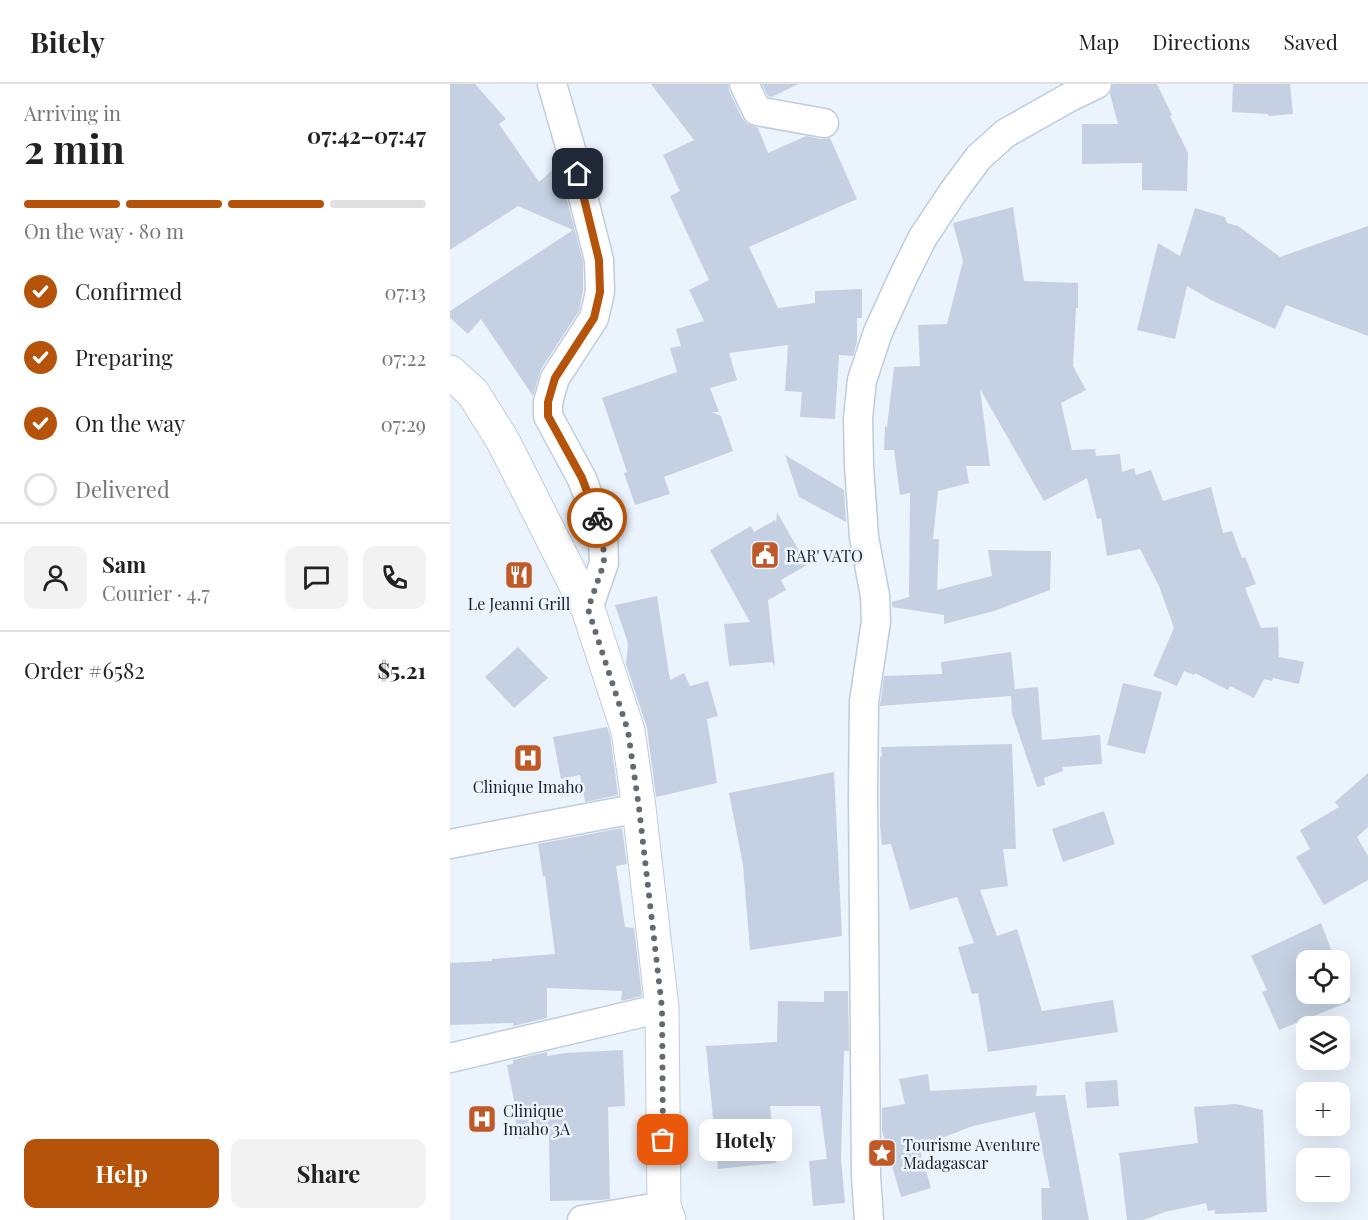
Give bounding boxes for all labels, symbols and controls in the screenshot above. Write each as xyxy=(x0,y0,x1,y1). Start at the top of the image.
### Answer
text: Bitely xyxy=(30,23,105,60)
text: Map xyxy=(1078,27,1119,55)
text: Directions xyxy=(1152,27,1250,55)
text: Saved xyxy=(1283,27,1338,55)
text: Arriving in xyxy=(24,99,121,126)
text: 07:42–07:47 xyxy=(307,120,426,150)
text: 2 min xyxy=(24,122,125,174)
pin xyxy=(552,148,603,199)
icon: home xyxy=(561,157,594,190)
text: On the way · 80 m xyxy=(24,217,184,244)
icon: check xyxy=(24,275,57,308)
text: Confirmed xyxy=(75,276,182,306)
text: 07:13 xyxy=(384,278,426,305)
icon: check xyxy=(24,341,57,374)
text: Preparing xyxy=(75,342,173,372)
text: 07:22 xyxy=(381,344,426,371)
icon: check xyxy=(24,407,57,440)
text: On the way xyxy=(75,408,185,438)
text: 07:29 xyxy=(381,410,426,437)
text: Delivered xyxy=(75,474,170,504)
courier xyxy=(567,488,627,548)
icon: bike xyxy=(581,502,614,535)
public building icon: RAR' VATO xyxy=(749,539,781,571)
place label: RAR' VATO xyxy=(786,545,863,566)
button: person xyxy=(24,546,87,609)
button: chat xyxy=(285,546,348,609)
button: phone xyxy=(363,546,426,609)
text: Sam xyxy=(102,549,146,579)
restaurant icon: Le Jeanni Grill xyxy=(503,559,535,591)
text: Courier · 4.7 xyxy=(102,579,210,606)
place label: Le Jeanni Grill xyxy=(468,593,571,614)
text: Order #6582 xyxy=(24,655,145,685)
text: $5.21 xyxy=(377,655,426,685)
hospital icon: Clinique Imaho xyxy=(512,742,544,774)
place label: Clinique Imaho xyxy=(473,776,584,797)
map controls xyxy=(1296,950,1350,1202)
button: locate xyxy=(1296,950,1350,1004)
button: layers xyxy=(1296,1016,1350,1070)
button: + xyxy=(1296,1082,1350,1136)
place label: Clinique Imaho 3A xyxy=(503,1100,571,1139)
hospital icon: Clinique Imaho 3A xyxy=(466,1103,498,1135)
pin xyxy=(637,1114,688,1165)
callout: Hotely xyxy=(699,1119,792,1161)
icon: bag xyxy=(646,1123,679,1156)
text: Hotely xyxy=(715,1126,776,1153)
place label: Tourisme Aventure Madagascar xyxy=(903,1134,1040,1173)
place icon: Tourisme Aventure Madagascar xyxy=(866,1137,898,1169)
button: Help xyxy=(24,1139,219,1208)
button: Share xyxy=(231,1139,426,1208)
button: − xyxy=(1296,1148,1350,1202)

